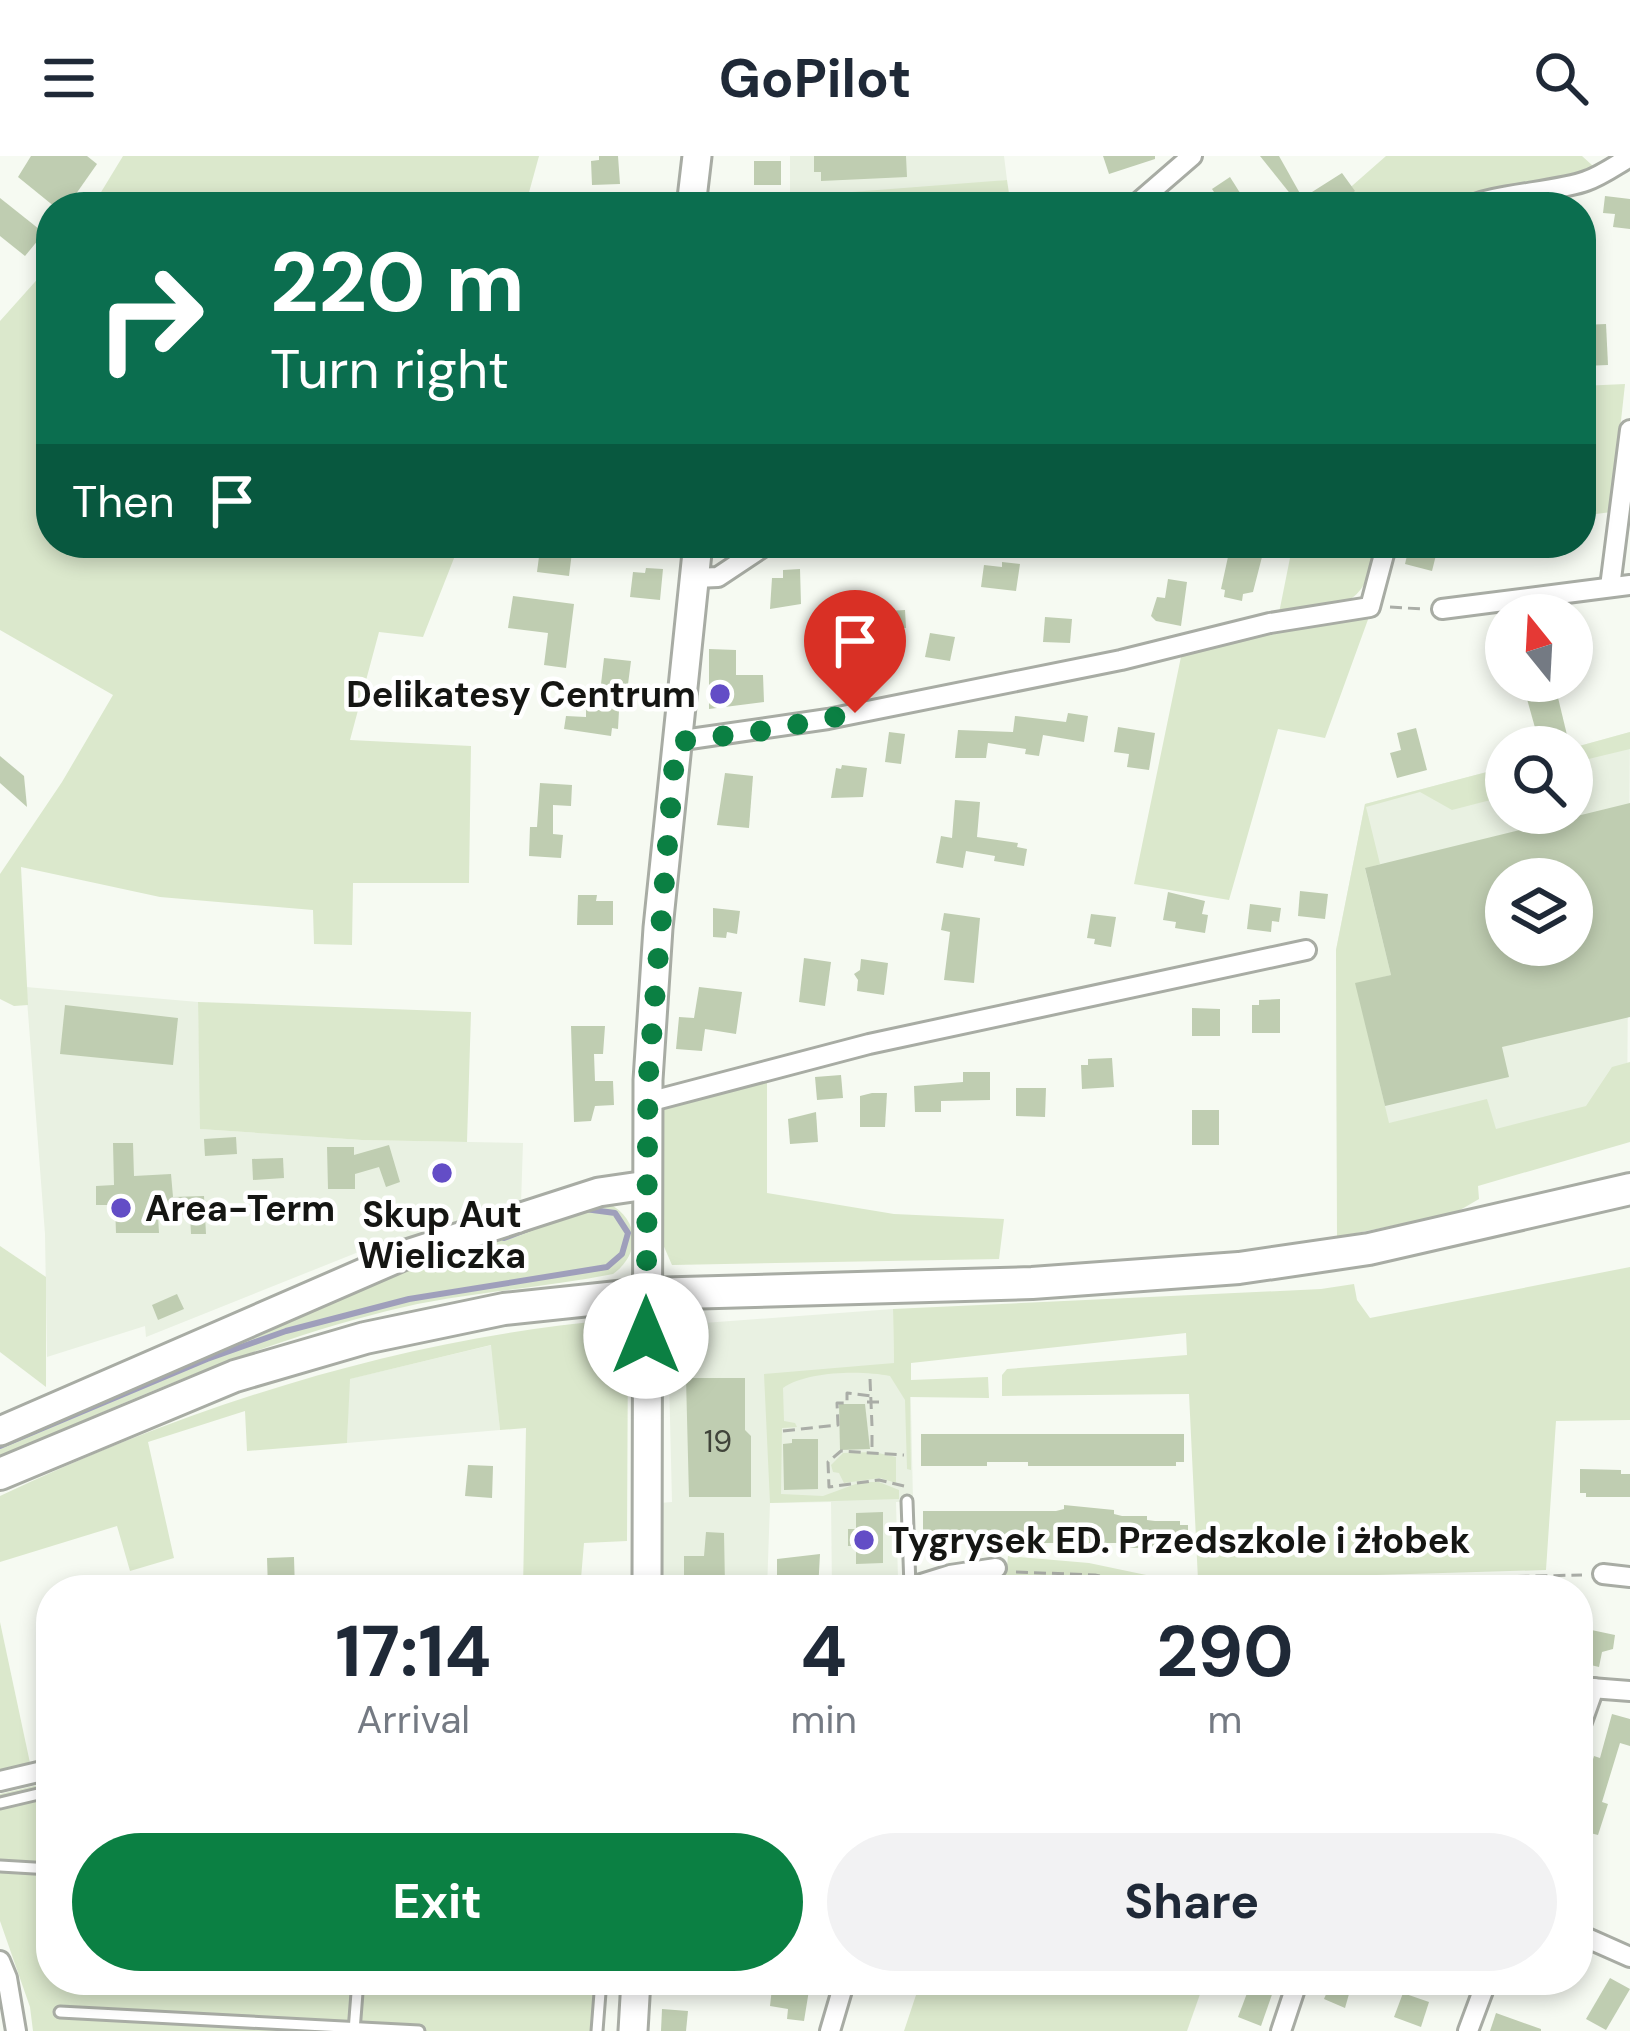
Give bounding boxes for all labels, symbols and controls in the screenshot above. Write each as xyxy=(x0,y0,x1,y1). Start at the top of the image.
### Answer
text: GoPilot xyxy=(719,43,911,114)
icon: menu xyxy=(36,45,102,111)
icon: search xyxy=(1528,45,1594,111)
text: 220 m xyxy=(270,228,525,337)
icon: right xyxy=(72,240,228,396)
text: Turn right xyxy=(270,334,509,405)
icon: arrive xyxy=(199,468,265,534)
text: Then xyxy=(72,472,175,531)
pin xyxy=(804,590,906,713)
north arrow xyxy=(1485,594,1593,702)
map controls xyxy=(1485,594,1593,966)
icon: arrive xyxy=(822,608,888,674)
place label: Delikatesy Centrum xyxy=(346,671,696,718)
marker: Delikatesy Centrum xyxy=(707,681,733,707)
button: search xyxy=(1485,726,1593,834)
button: layers xyxy=(1485,858,1593,966)
marker: Skup Aut Wieliczka xyxy=(429,1160,455,1186)
place label: Area-Term xyxy=(145,1185,335,1232)
place label: Skup Aut Wieliczka xyxy=(358,1191,526,1279)
marker: Area-Term xyxy=(108,1195,134,1221)
position arrow xyxy=(583,1273,709,1399)
house number: 19 xyxy=(704,1422,732,1461)
place label: Tygrysek ED. Przedszkole i żłobek xyxy=(888,1517,1470,1564)
marker: Tygrysek ED. Przedszkole i żłobek xyxy=(851,1527,877,1553)
text: 17:14 xyxy=(335,1605,491,1698)
text: 4 xyxy=(800,1605,847,1698)
text: 290 xyxy=(1156,1605,1294,1698)
text: Arrival xyxy=(356,1694,470,1745)
text: min xyxy=(790,1694,857,1745)
text: m xyxy=(1208,1694,1242,1745)
button: Exit xyxy=(72,1833,803,1971)
button: Share xyxy=(827,1833,1557,1971)

